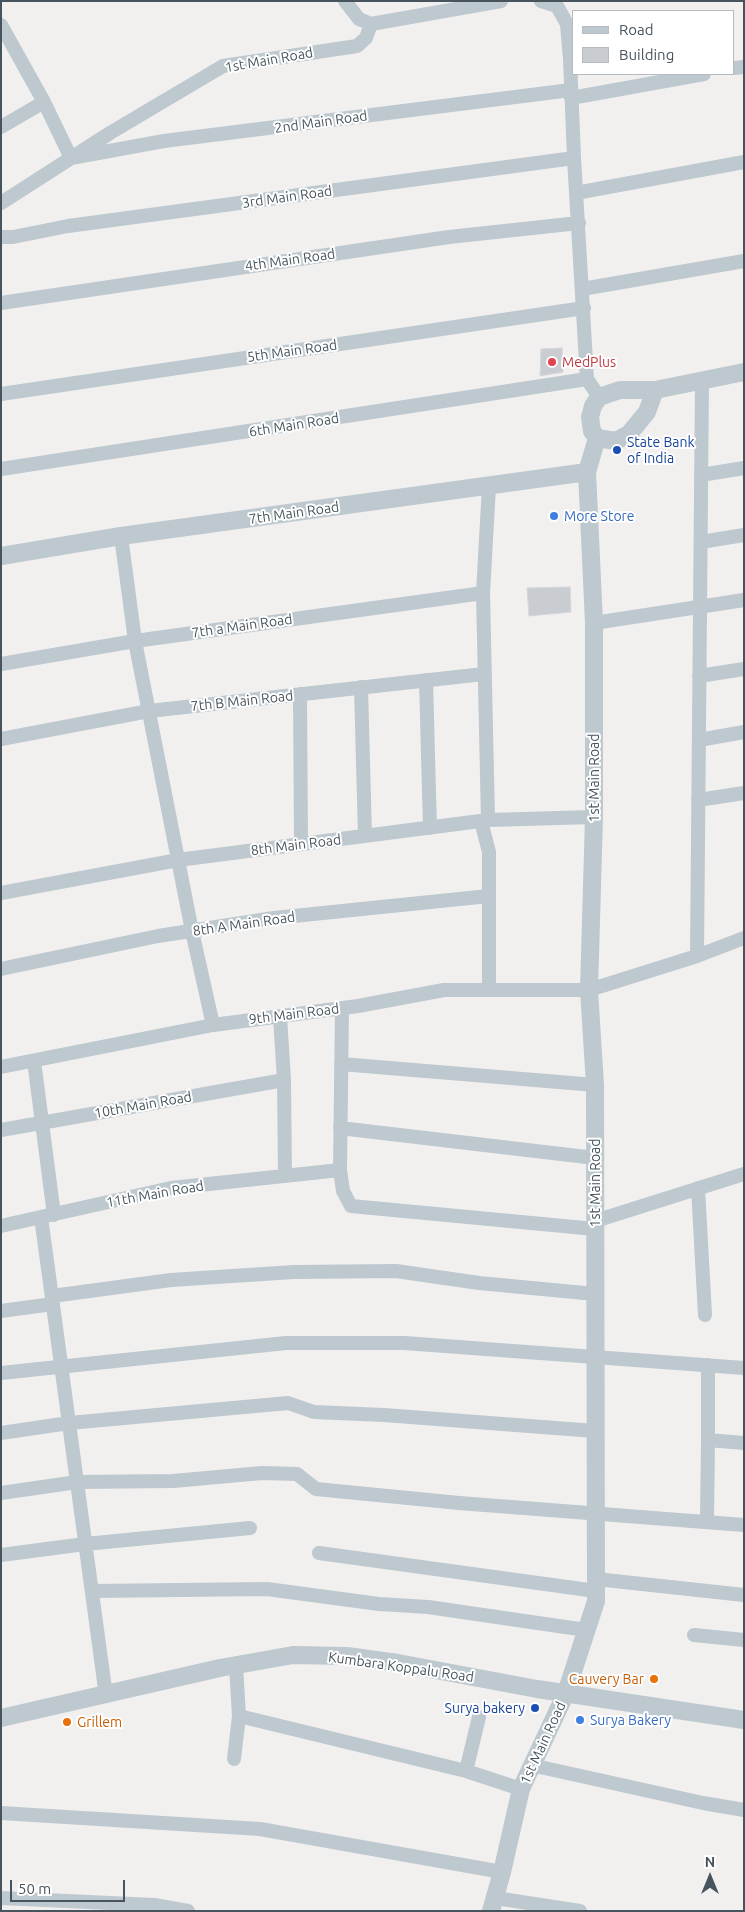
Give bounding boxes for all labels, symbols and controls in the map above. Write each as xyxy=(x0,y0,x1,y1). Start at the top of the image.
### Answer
legend xyxy=(572,10,735,75)
text: Road xyxy=(619,21,654,38)
street label: 1st Main Road xyxy=(224,44,314,76)
text: Building xyxy=(619,46,674,63)
street label: 2nd Main Road xyxy=(274,107,368,137)
street label: 3rd Main Road xyxy=(241,182,333,212)
street label: 4th Main Road xyxy=(244,245,336,275)
street label: 5th Main Road xyxy=(246,336,338,366)
place label: MedPlus xyxy=(562,354,616,370)
marker: MedPlus xyxy=(546,356,558,368)
street label: 6th Main Road xyxy=(248,410,340,440)
place label: State Bank of India xyxy=(627,434,695,467)
marker: State Bank of India xyxy=(611,444,623,456)
street label: 7th Main Road xyxy=(248,498,340,528)
place label: More Store xyxy=(564,508,635,524)
marker: More Store xyxy=(548,510,560,522)
street label: 7th a Main Road xyxy=(191,611,293,641)
street label: 7th B Main Road xyxy=(190,687,294,715)
street label: 1st Main Road xyxy=(586,734,602,822)
street label: 8th Main Road xyxy=(250,831,342,859)
street label: 8th A Main Road xyxy=(192,909,296,939)
street label: 9th Main Road xyxy=(248,1000,340,1028)
street label: 10th Main Road xyxy=(93,1088,193,1122)
street label: 1st Main Road xyxy=(587,1139,603,1227)
street label: 11th Main Road xyxy=(105,1177,205,1211)
street label: Kumbara Koppalu Road xyxy=(327,1648,475,1686)
place label: Cauvery Bar xyxy=(569,1671,644,1687)
marker: Cauvery Bar xyxy=(648,1673,660,1685)
street label: 1st Main Road xyxy=(517,1699,569,1787)
place label: Surya bakery xyxy=(445,1700,525,1716)
marker: Surya bakery xyxy=(529,1702,541,1714)
place label: Surya Bakery xyxy=(590,1712,671,1728)
place label: Grillem xyxy=(77,1714,122,1730)
marker: Surya Bakery xyxy=(574,1714,586,1726)
marker: Grillem xyxy=(61,1716,73,1728)
north arrow xyxy=(685,1852,735,1902)
text: N xyxy=(705,1854,715,1870)
scale bar xyxy=(12,1870,128,1902)
text: 50 m xyxy=(18,1880,51,1897)

